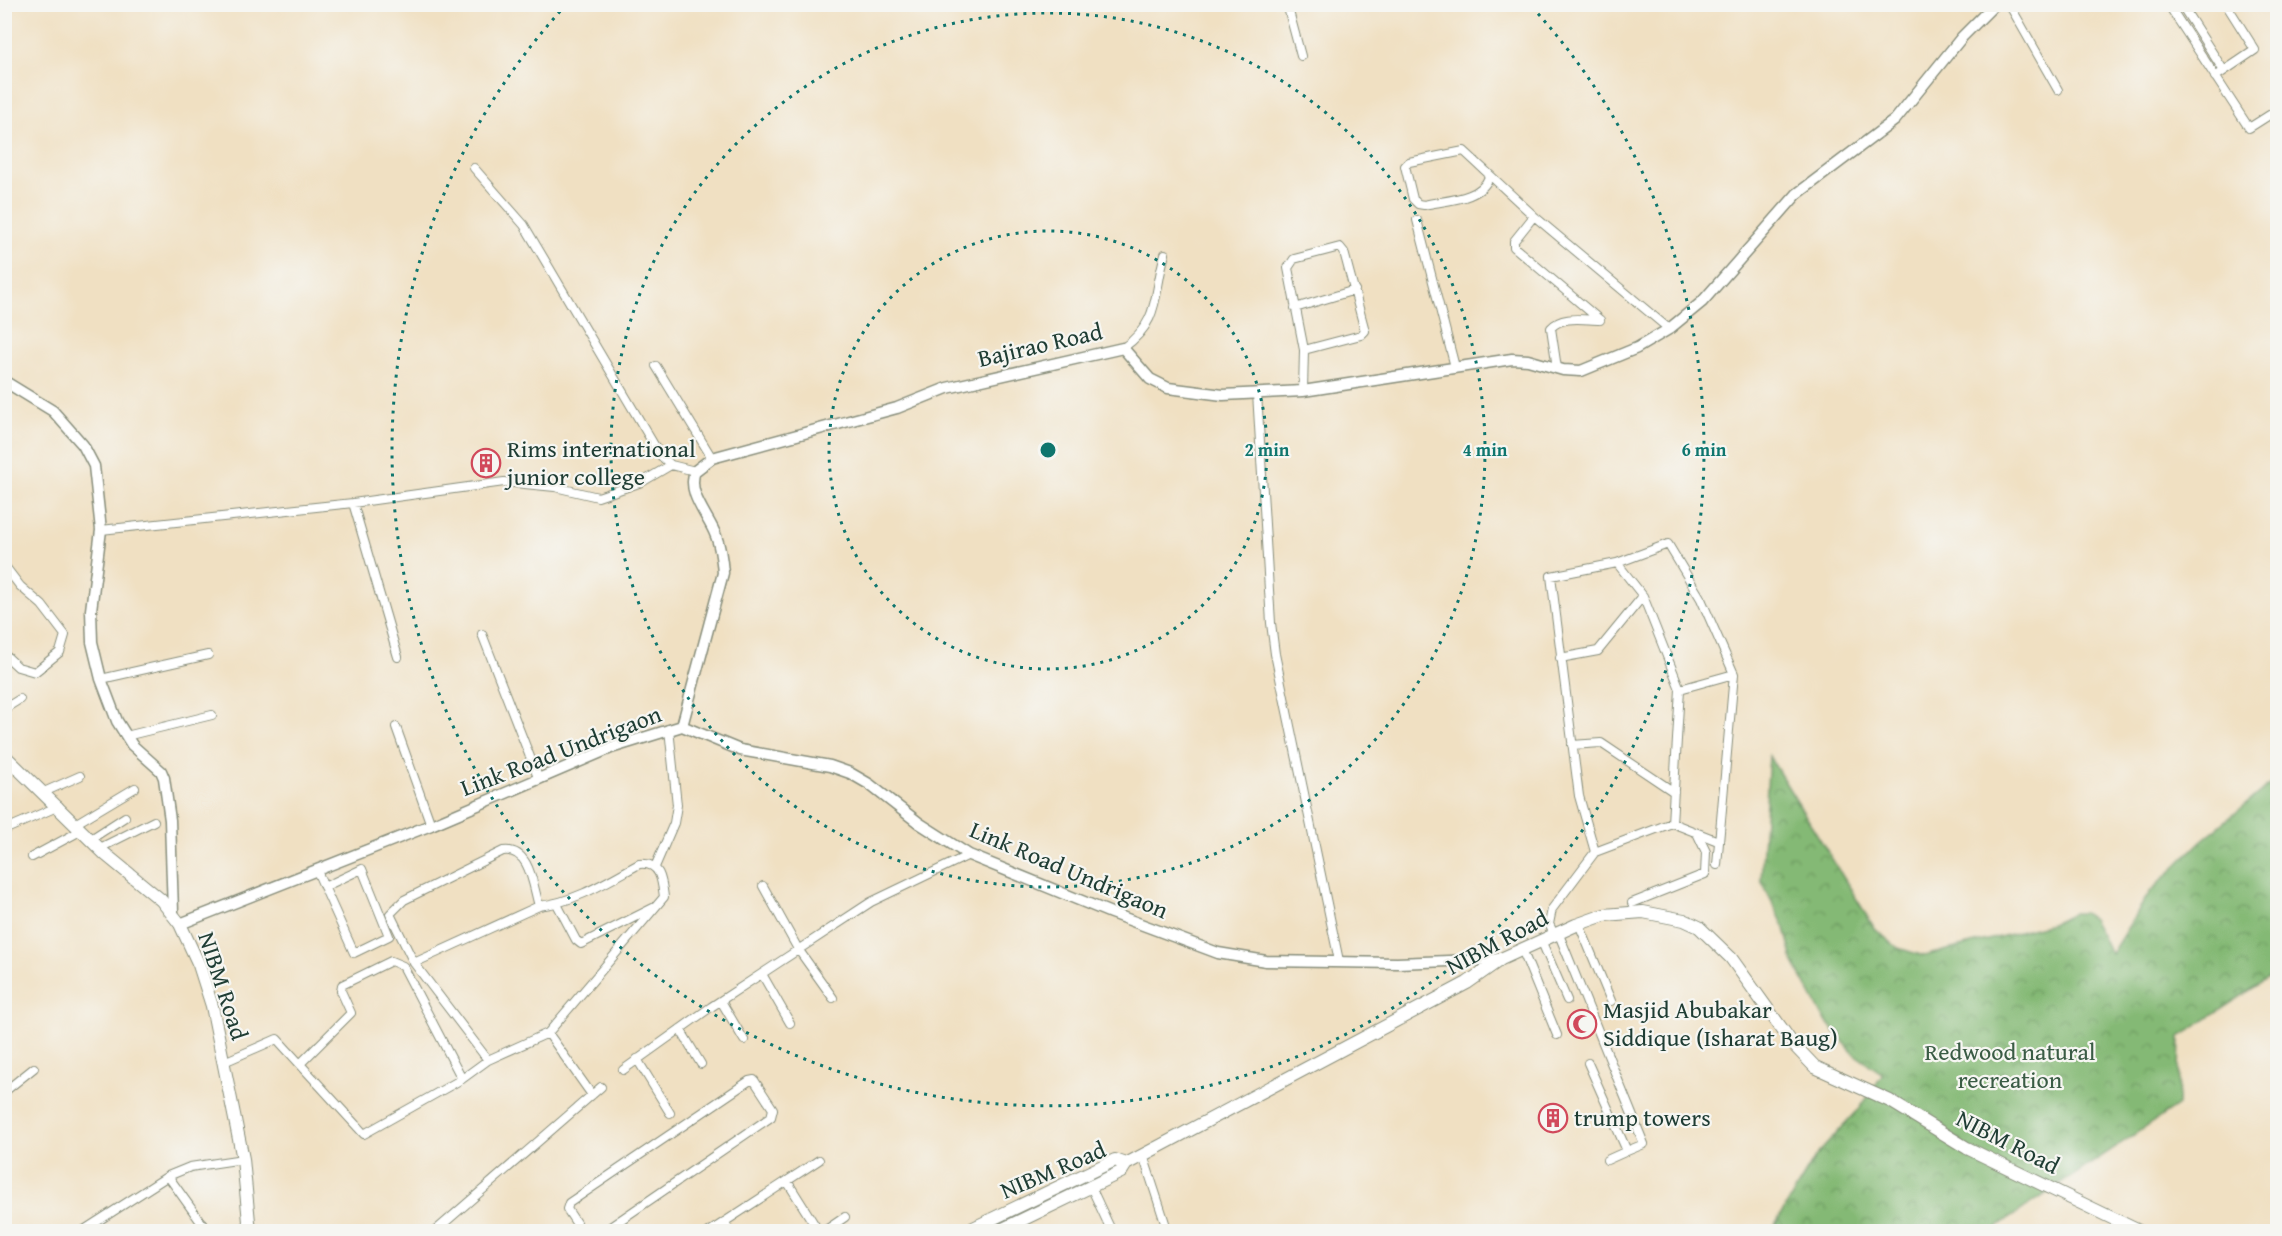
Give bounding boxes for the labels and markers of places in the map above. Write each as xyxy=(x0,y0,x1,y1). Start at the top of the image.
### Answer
place label: Rims international junior college xyxy=(504,431,696,494)
centre of rings xyxy=(1038,440,1058,460)
building icon: Rims international junior college xyxy=(470,447,502,479)
place label: Masjid Abubakar Siddique (Isharat Baug) xyxy=(1603,992,1838,1055)
mosque icon: Masjid Abubakar Siddique (Isharat Baug) xyxy=(1566,1008,1598,1040)
place label: trump towers xyxy=(1574,1100,1711,1135)
building icon: trump towers xyxy=(1537,1102,1569,1134)

